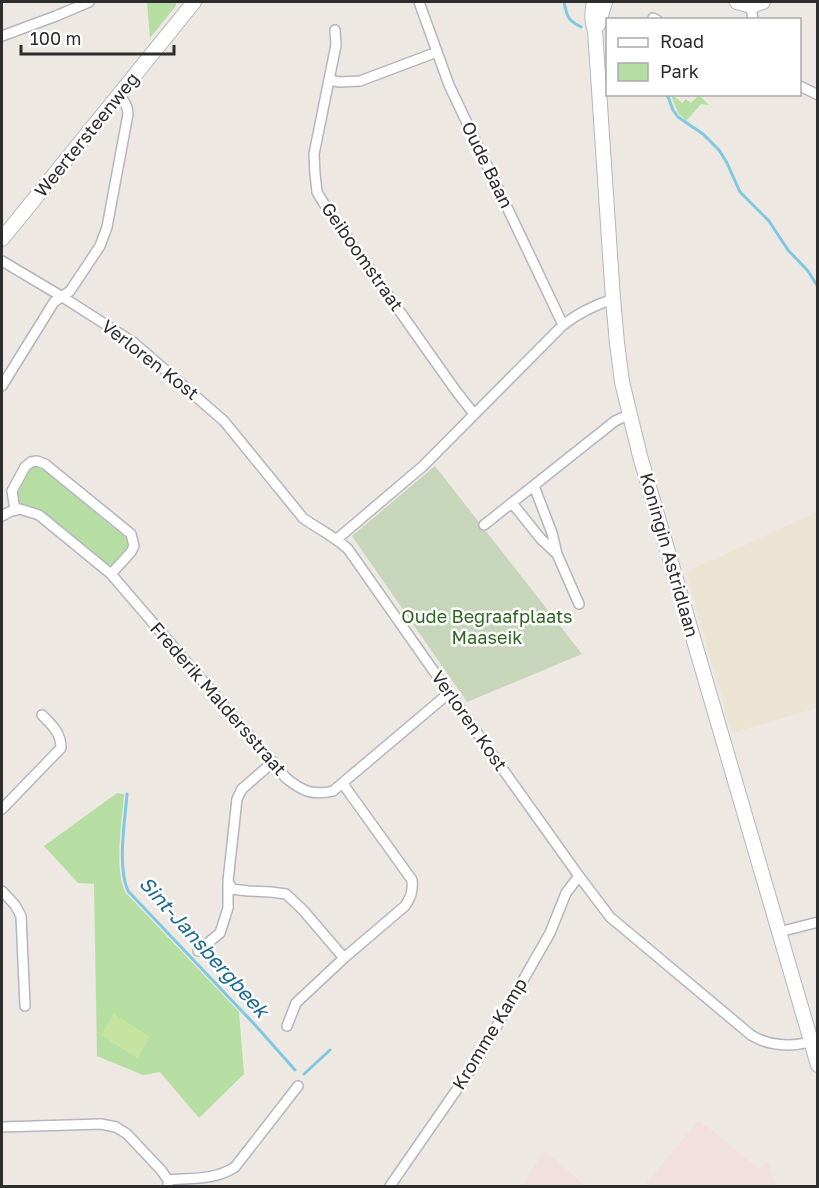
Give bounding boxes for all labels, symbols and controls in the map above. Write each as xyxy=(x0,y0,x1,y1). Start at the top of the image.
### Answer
scale bar xyxy=(21,18,174,56)
legend xyxy=(606,18,801,96)
text: 100 m xyxy=(30,27,81,49)
text: Road xyxy=(660,30,704,52)
text: Park xyxy=(660,60,699,82)
street label: Weertersteenweg xyxy=(29,68,143,201)
street label: Oude Baan xyxy=(457,118,518,211)
street label: Geiboomstraat xyxy=(317,198,408,315)
street label: Verloren Kost xyxy=(98,314,204,404)
street label: Koningin Astridlaan xyxy=(636,470,704,640)
park label: Oude Begraafplaats Maaseik xyxy=(401,605,573,648)
street label: Frederik Maldersstraat xyxy=(146,617,291,780)
street label: Verloren Kost xyxy=(427,666,512,775)
water label: Sint-Jansbergbeek xyxy=(134,871,276,1024)
street label: Kromme Kamp xyxy=(447,974,531,1093)

